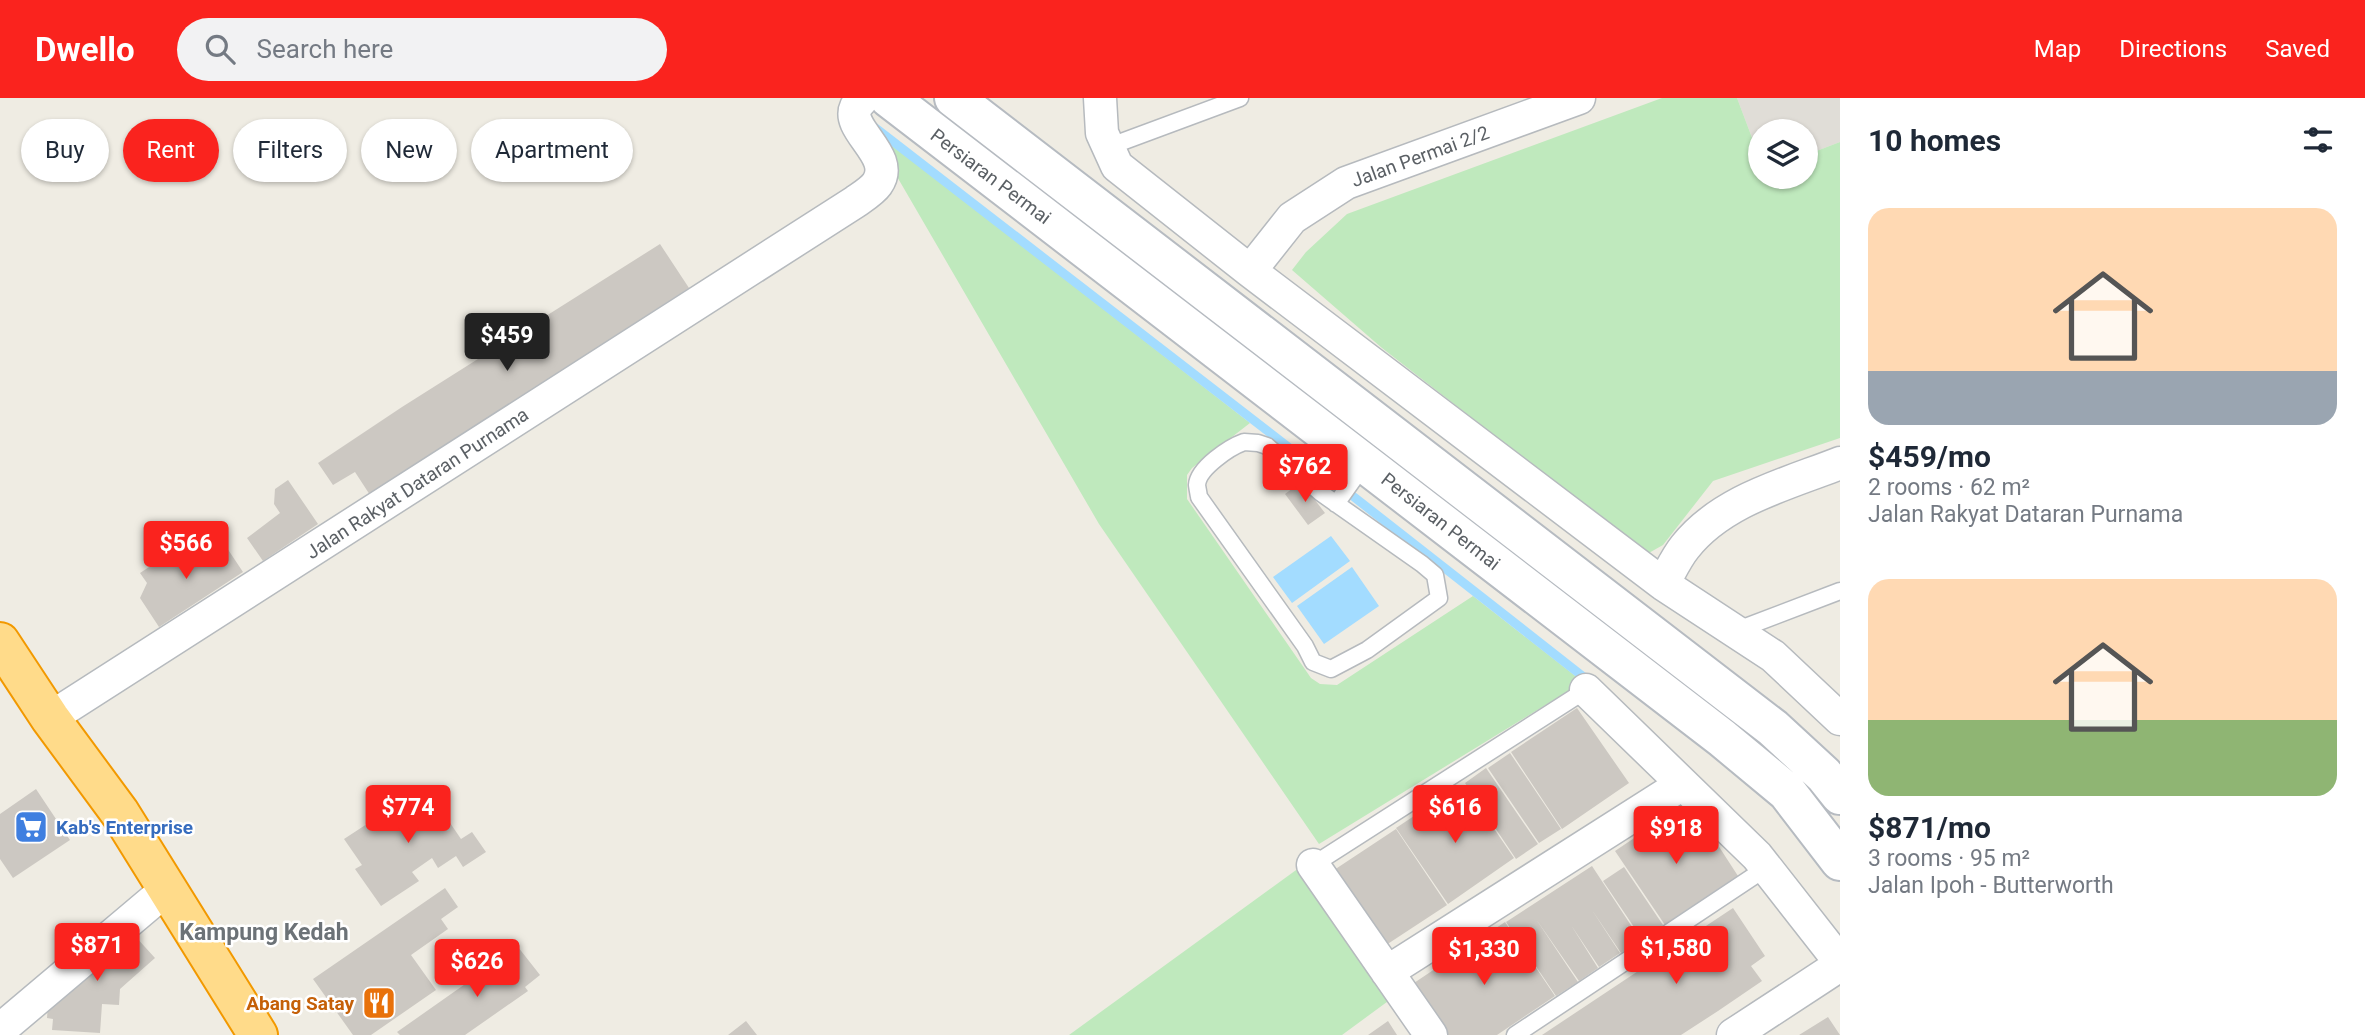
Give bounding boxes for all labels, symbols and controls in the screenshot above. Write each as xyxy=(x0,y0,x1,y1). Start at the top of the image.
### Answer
search box xyxy=(177,18,667,81)
text: Dwello xyxy=(35,30,135,69)
icon: search xyxy=(201,30,239,68)
text: Search here xyxy=(257,34,393,64)
text: Map xyxy=(2034,35,2081,63)
text: Directions xyxy=(2119,35,2227,63)
text: Saved xyxy=(2265,35,2330,63)
chip: Buy xyxy=(21,119,109,182)
chip: Rent xyxy=(123,119,219,182)
chip: Filters xyxy=(233,119,347,182)
chip: New xyxy=(361,119,457,182)
chip: Apartment xyxy=(471,119,633,182)
map controls xyxy=(1748,119,1818,189)
button: layers xyxy=(1748,119,1818,189)
street label: Jalan Permai 2/2 xyxy=(1348,121,1492,192)
icon: filters xyxy=(2299,121,2337,159)
text: 10 homes xyxy=(1868,123,2001,158)
street label: Persiaran Permai xyxy=(926,124,1055,229)
icon: home xyxy=(2040,253,2166,379)
pin: $459 xyxy=(466,314,548,373)
text: $459 xyxy=(481,322,533,349)
street label: Jalan Rakyat Dataran Purnama xyxy=(302,403,533,564)
text: $459/mo xyxy=(1868,439,1991,474)
pin: $762 xyxy=(1264,444,1346,504)
text: $762 xyxy=(1279,453,1331,480)
street label: Persiaran Permai xyxy=(1377,468,1505,575)
text: 2 rooms · 62 m² xyxy=(1868,474,2030,501)
text: Jalan Rakyat Dataran Purnama xyxy=(1868,501,2183,528)
pin: $566 xyxy=(145,522,227,581)
text: $566 xyxy=(160,530,212,557)
icon: home xyxy=(2040,624,2166,750)
pin: $774 xyxy=(367,786,449,845)
pin: $616 xyxy=(1414,786,1496,845)
text: $774 xyxy=(382,794,434,821)
text: $616 xyxy=(1429,794,1481,821)
pin: $918 xyxy=(1635,806,1717,866)
supermarket icon: Kab's Enterprise xyxy=(12,808,50,846)
text: $871/mo xyxy=(1868,810,1991,845)
text: $918 xyxy=(1650,815,1702,842)
place label: Kab's Enterprise xyxy=(56,816,193,839)
text: 3 rooms · 95 m² xyxy=(1868,845,2030,872)
text: Jalan Ipoh - Butterworth xyxy=(1868,872,2114,899)
district label: Kampung Kedah xyxy=(179,919,349,946)
pin: $871 xyxy=(56,924,138,983)
pin: $1,580 xyxy=(1619,926,1733,986)
pin: $1,330 xyxy=(1427,928,1541,987)
text: $871 xyxy=(71,932,123,959)
text: $1,580 xyxy=(1640,935,1712,962)
text: $1,330 xyxy=(1448,936,1520,963)
pin: $626 xyxy=(436,940,518,999)
text: $626 xyxy=(451,948,503,975)
restaurant icon: Abang Satay xyxy=(360,984,398,1022)
place label: Abang Satay xyxy=(246,992,354,1015)

